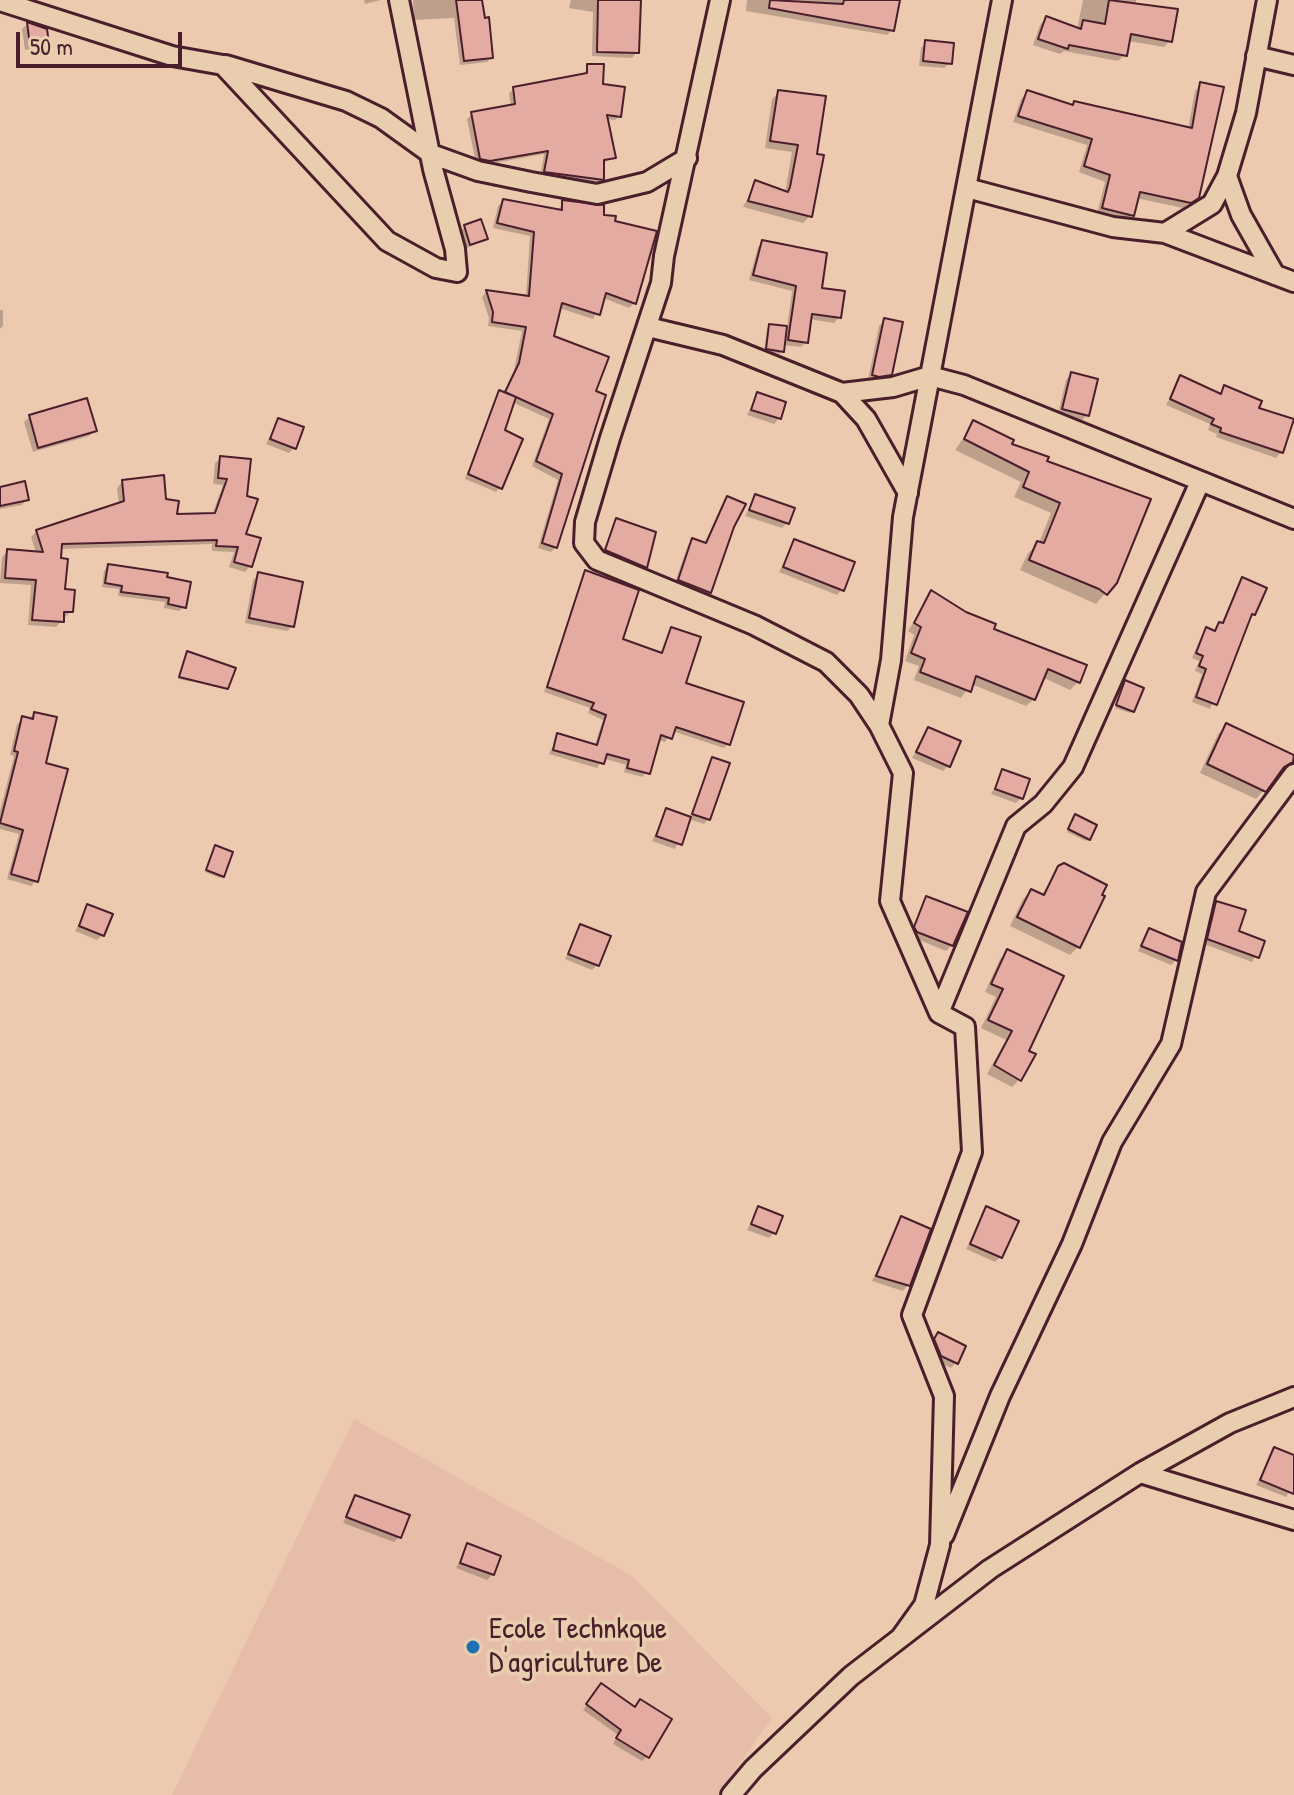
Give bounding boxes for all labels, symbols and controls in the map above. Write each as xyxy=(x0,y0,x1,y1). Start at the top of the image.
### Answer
scale bar xyxy=(20,16,186,66)
text: 50 m xyxy=(30,30,73,62)
place label: Ecole Technkque D'agriculture De xyxy=(489,1612,667,1682)
marker: Ecole Technkque D'agriculture De xyxy=(464,1638,482,1656)

